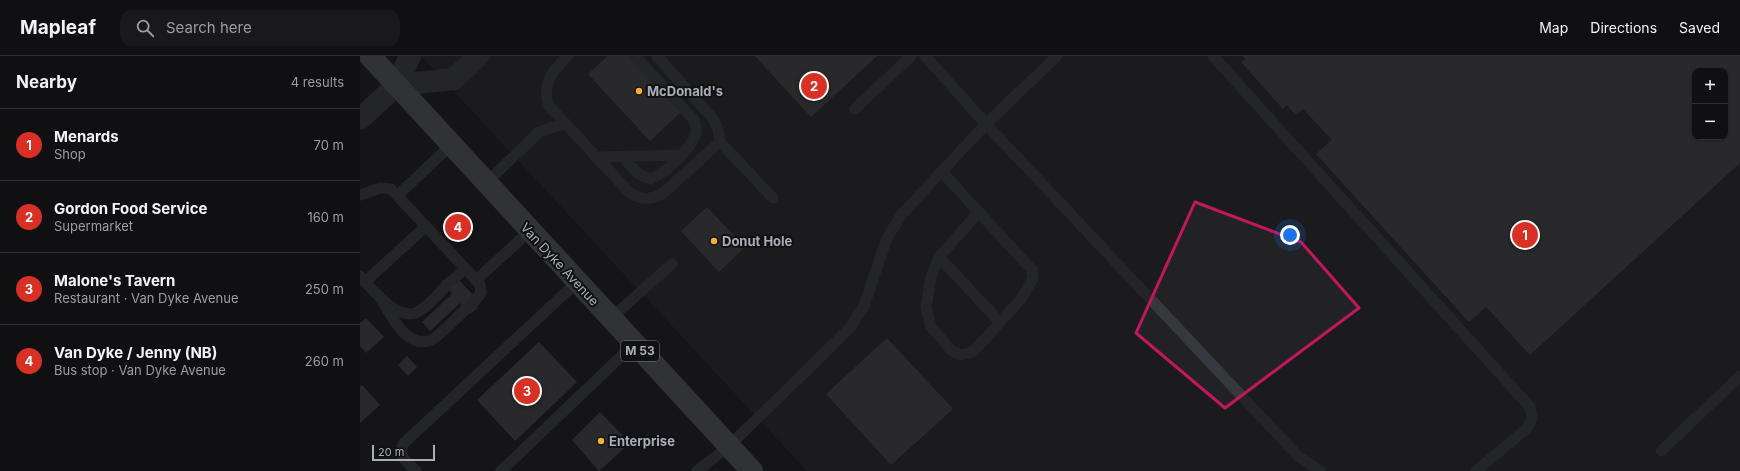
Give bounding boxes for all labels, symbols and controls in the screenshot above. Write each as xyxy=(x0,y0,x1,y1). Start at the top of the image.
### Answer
search box xyxy=(120,10,400,46)
text: Mapleaf xyxy=(20,16,96,39)
icon: search xyxy=(134,17,156,39)
text: Search here xyxy=(166,18,252,37)
text: Map xyxy=(1539,19,1568,36)
text: Directions xyxy=(1590,19,1657,36)
text: Saved xyxy=(1679,19,1720,36)
map controls xyxy=(1692,68,1728,140)
button: + xyxy=(1692,68,1728,104)
pin: 2 xyxy=(801,71,827,101)
text: Nearby xyxy=(16,72,77,92)
text: 4 results xyxy=(291,74,344,90)
place label: McDonald's xyxy=(647,83,723,99)
marker: McDonald's xyxy=(634,86,644,96)
button: − xyxy=(1692,104,1728,140)
text: Menards xyxy=(54,127,119,146)
text: 1 xyxy=(26,137,32,153)
text: 70 m xyxy=(314,137,344,153)
text: Shop xyxy=(54,146,86,162)
text: Gordon Food Service xyxy=(54,199,207,218)
text: 2 xyxy=(25,209,33,225)
text: 160 m xyxy=(307,209,344,225)
pin: 4 xyxy=(445,212,471,242)
text: Supermarket xyxy=(54,218,133,234)
street label: Van Dyke Avenue xyxy=(518,219,602,309)
pin: 1 xyxy=(1512,220,1538,250)
your location xyxy=(1280,225,1300,245)
place label: Donut Hole xyxy=(722,233,793,249)
marker: Donut Hole xyxy=(709,236,719,246)
text: Malone's Tavern xyxy=(54,271,175,290)
text: 3 xyxy=(25,281,33,297)
text: 250 m xyxy=(305,281,344,297)
text: Restaurant · Van Dyke Avenue xyxy=(54,290,239,306)
road number: M 53 xyxy=(621,341,659,361)
text: Van Dyke / Jenny (NB) xyxy=(54,343,217,362)
text: 4 xyxy=(25,353,33,369)
text: 260 m xyxy=(305,353,344,369)
text: Bus stop · Van Dyke Avenue xyxy=(54,362,226,378)
pin: 3 xyxy=(514,376,540,406)
place label: Enterprise xyxy=(609,433,675,449)
marker: Enterprise xyxy=(596,436,606,446)
scale bar xyxy=(372,443,435,462)
text: 20 m xyxy=(378,445,404,459)

